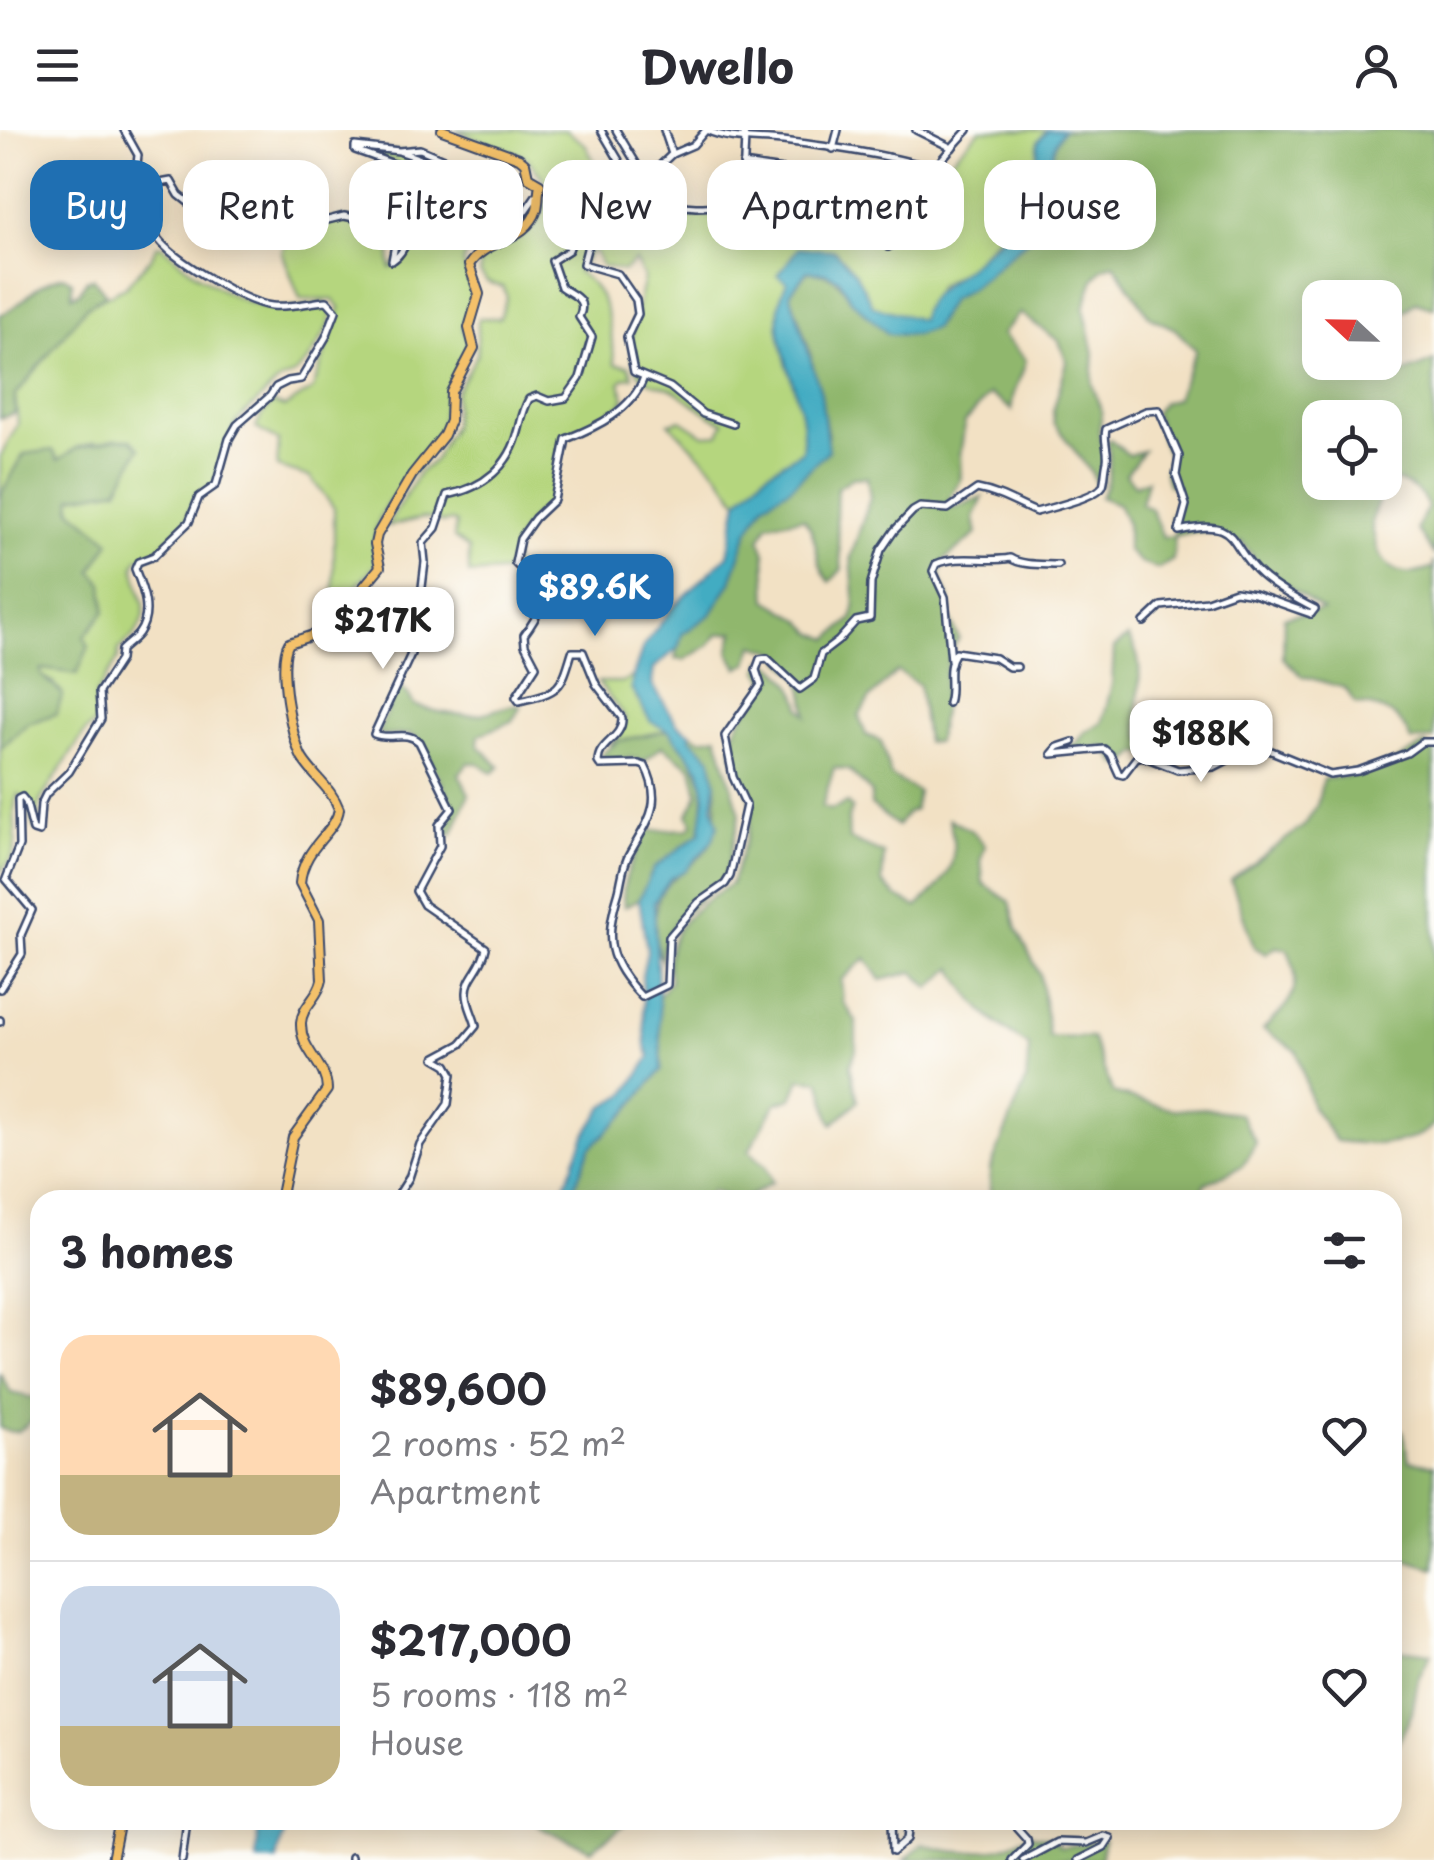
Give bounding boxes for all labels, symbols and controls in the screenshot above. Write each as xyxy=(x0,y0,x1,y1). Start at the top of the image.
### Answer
text: Dwello xyxy=(640,31,794,99)
icon: menu xyxy=(30,38,85,93)
icon: person xyxy=(1349,38,1404,93)
chip: Buy xyxy=(30,160,163,250)
chip: Rent xyxy=(183,160,329,250)
chip: Filters xyxy=(349,160,523,250)
chip: New xyxy=(543,160,687,250)
chip: Apartment xyxy=(707,160,964,250)
chip: House xyxy=(984,160,1156,250)
north arrow xyxy=(1302,280,1402,380)
map controls xyxy=(1302,280,1402,500)
button: locate xyxy=(1302,400,1402,500)
pin: $89.6K xyxy=(514,554,676,639)
text: $89.6K xyxy=(539,562,652,610)
pin: $217K xyxy=(313,587,453,672)
text: $217K xyxy=(334,595,432,643)
pin: $188K xyxy=(1131,700,1271,785)
text: $188K xyxy=(1152,708,1250,756)
text: 3 homes xyxy=(60,1219,233,1282)
icon: filters xyxy=(1317,1223,1372,1278)
text: $89,600 xyxy=(370,1356,547,1419)
icon: home xyxy=(140,1375,260,1495)
icon: heart xyxy=(1317,1408,1372,1463)
text: 2 rooms · 52 m² xyxy=(370,1419,626,1467)
text: Apartment xyxy=(370,1467,541,1515)
text: $217,000 xyxy=(370,1607,572,1670)
icon: home xyxy=(140,1626,260,1746)
icon: heart xyxy=(1317,1659,1372,1714)
text: 5 rooms · 118 m² xyxy=(370,1670,628,1718)
text: House xyxy=(370,1718,464,1766)

